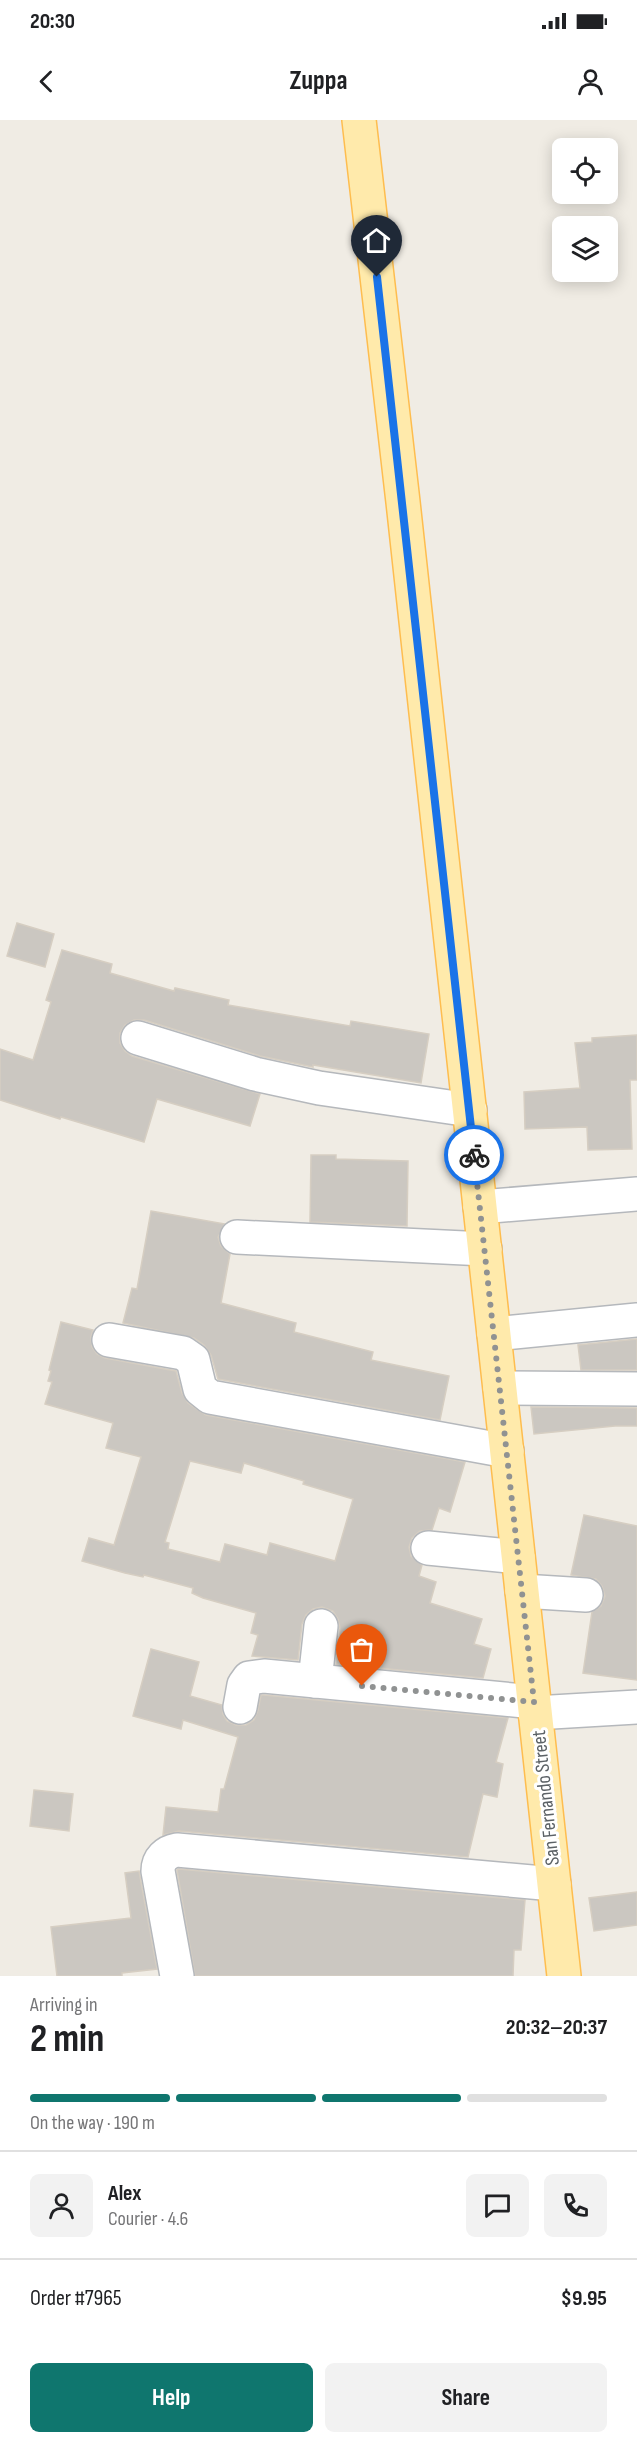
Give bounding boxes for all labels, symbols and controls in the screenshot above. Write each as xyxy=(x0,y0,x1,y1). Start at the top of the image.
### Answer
text: 20:30 xyxy=(30,8,75,35)
icon: back xyxy=(30,65,63,98)
text: Zuppa xyxy=(290,65,347,97)
icon: person xyxy=(574,65,607,98)
map controls xyxy=(552,138,618,282)
button: locate xyxy=(552,138,618,204)
pin xyxy=(351,215,402,277)
button: layers xyxy=(552,216,618,282)
icon: home xyxy=(360,224,393,257)
courier xyxy=(444,1125,504,1185)
icon: bike xyxy=(458,1139,491,1172)
pin xyxy=(336,1624,387,1686)
icon: bag xyxy=(345,1633,378,1666)
street label: San Fernando Street xyxy=(527,1729,565,1867)
text: Arriving in xyxy=(30,1993,98,2017)
text: 20:32–20:37 xyxy=(506,2014,607,2041)
text: 2 min xyxy=(30,2016,104,2063)
text: On the way · 190 m xyxy=(30,2111,155,2135)
button: person xyxy=(30,2174,93,2237)
button: chat xyxy=(466,2174,529,2237)
button: phone xyxy=(544,2174,607,2237)
text: Alex xyxy=(108,2180,141,2207)
text: Courier · 4.6 xyxy=(108,2207,188,2231)
text: Order #7965 xyxy=(30,2285,122,2312)
text: $9.95 xyxy=(561,2285,607,2312)
button: Help xyxy=(30,2363,313,2432)
button: Share xyxy=(325,2363,607,2432)

